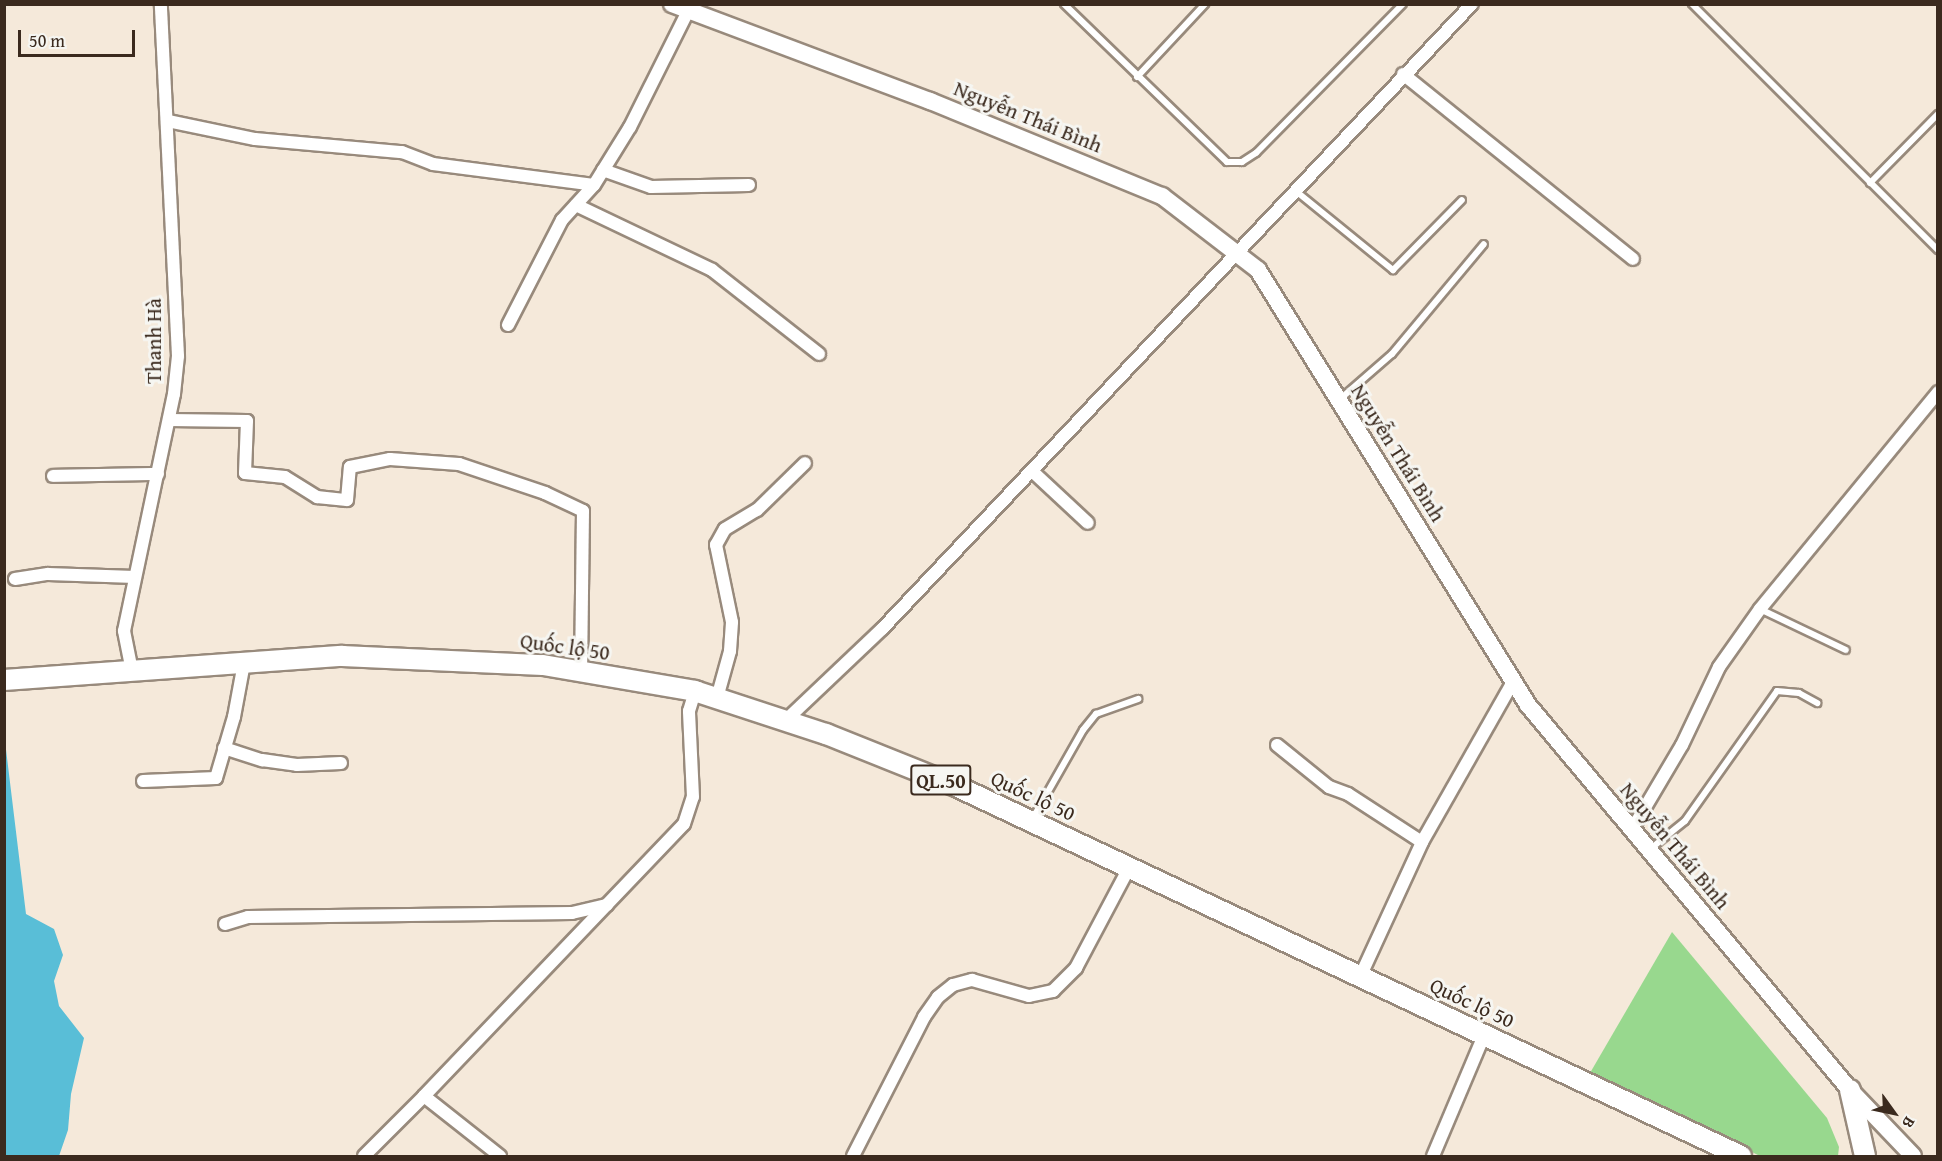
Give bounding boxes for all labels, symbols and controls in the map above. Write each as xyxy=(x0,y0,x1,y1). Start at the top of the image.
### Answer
scale bar xyxy=(21,18,138,56)
text: 50 m xyxy=(29,27,65,54)
street label: Nguyễn Thái Bình xyxy=(950,76,1106,158)
street label: Thanh Hà xyxy=(141,298,167,384)
street label: Nguyễn Thái Bình xyxy=(1346,379,1450,527)
street label: Quốc lộ 50 xyxy=(519,628,611,666)
road number: QL.50 xyxy=(910,763,972,797)
street label: Quốc lộ 50 xyxy=(987,766,1079,826)
street label: Nguyễn Thái Bình xyxy=(1615,778,1735,914)
street label: Quốc lộ 50 xyxy=(1426,973,1518,1033)
north arrow xyxy=(1864,1083,1924,1143)
text: B xyxy=(1896,1112,1922,1133)

